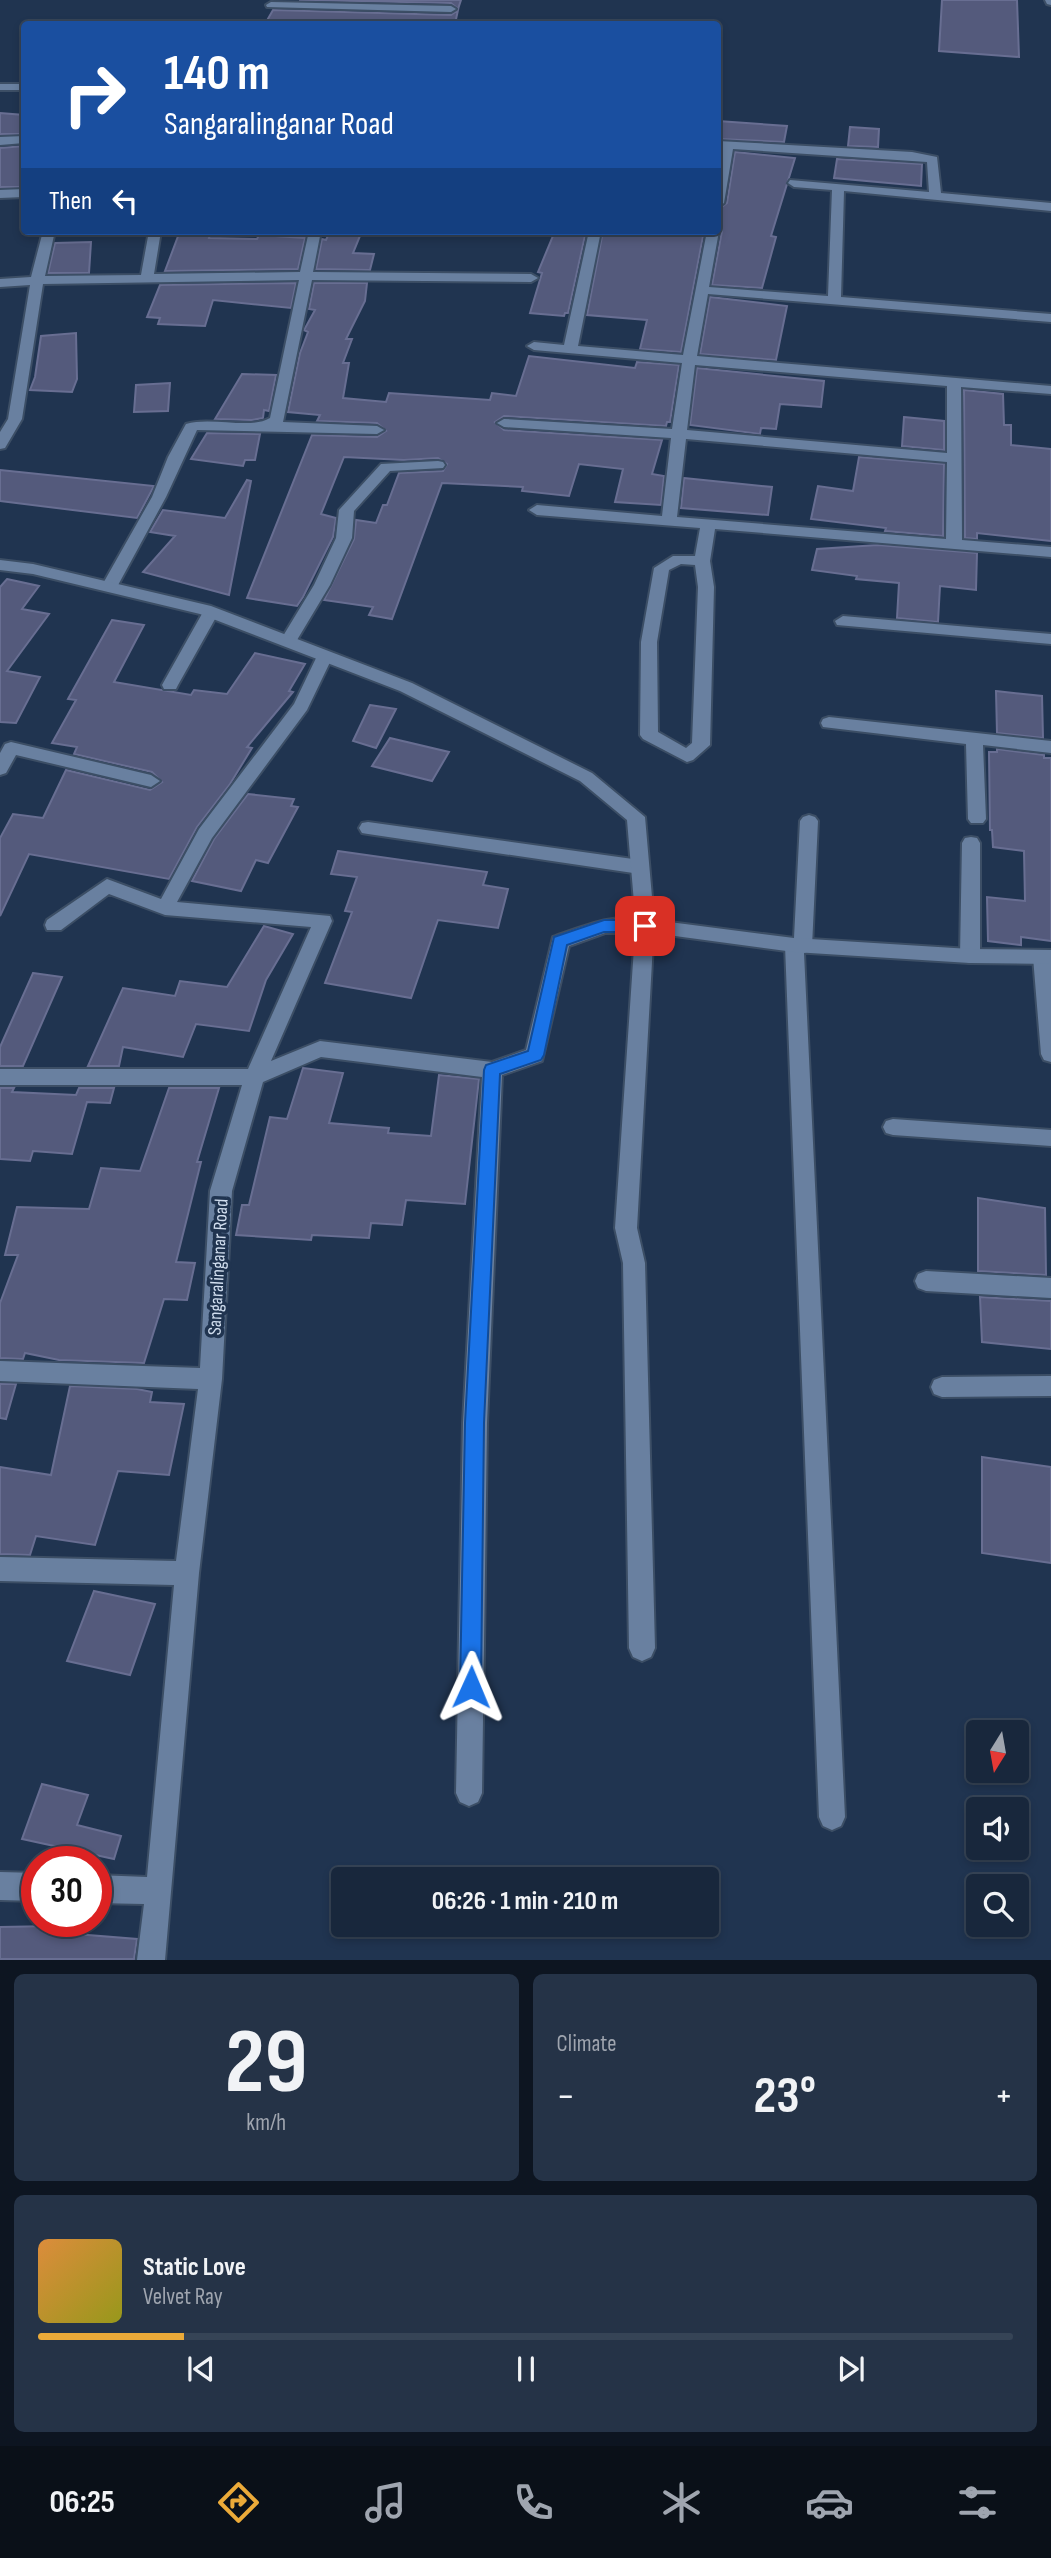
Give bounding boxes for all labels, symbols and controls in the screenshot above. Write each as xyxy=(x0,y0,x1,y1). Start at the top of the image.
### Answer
text: 140 m xyxy=(164,45,270,104)
icon: right xyxy=(49,49,140,140)
text: Sangaralinganar Road xyxy=(164,105,394,144)
icon: left xyxy=(106,182,144,220)
text: Then xyxy=(49,186,92,217)
pin xyxy=(615,896,675,956)
icon: arrive xyxy=(626,907,664,945)
street label: Sangaralinganar Road xyxy=(203,1198,234,1336)
position arrow xyxy=(434,1650,508,1724)
north arrow xyxy=(966,1720,1029,1783)
map controls xyxy=(966,1720,1029,1937)
button: sound xyxy=(966,1797,1029,1860)
speed limit sign: 30 xyxy=(21,1846,112,1937)
button: search xyxy=(966,1874,1029,1937)
text: 06:26 · 1 min · 210 m xyxy=(432,1886,618,1917)
text: 29 xyxy=(225,2009,308,2118)
text: Climate xyxy=(557,2030,616,2058)
text: 23° xyxy=(754,2065,816,2128)
text: − xyxy=(557,2074,575,2119)
text: + xyxy=(994,2074,1013,2119)
text: km/h xyxy=(246,2109,286,2137)
text: Static Love xyxy=(143,2252,246,2283)
text: Velvet Ray xyxy=(143,2283,223,2311)
icon: previous xyxy=(182,2350,220,2388)
icon: pause xyxy=(507,2350,545,2388)
icon: next xyxy=(832,2350,870,2388)
icon: directions xyxy=(214,2478,263,2527)
icon: music xyxy=(361,2478,410,2527)
icon: phone xyxy=(509,2478,558,2527)
icon: climate xyxy=(657,2478,706,2527)
icon: car xyxy=(805,2478,854,2527)
icon: filters xyxy=(953,2478,1002,2527)
text: 06:25 xyxy=(49,2483,115,2522)

